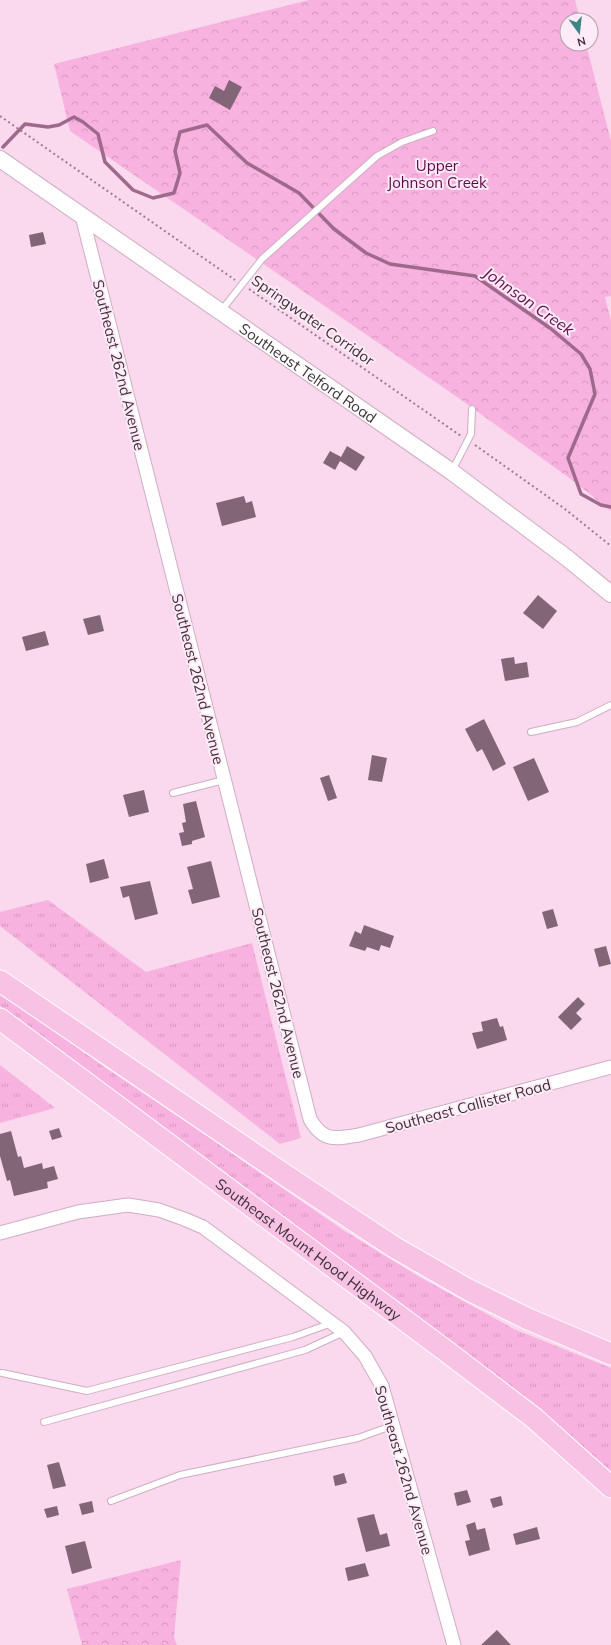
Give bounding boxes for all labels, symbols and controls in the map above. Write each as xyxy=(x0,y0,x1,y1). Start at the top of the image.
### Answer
north arrow xyxy=(559,12,599,52)
text: N xyxy=(576,34,587,49)
park label: Upper Johnson Creek xyxy=(387,156,487,192)
water label: Johnson Creek xyxy=(478,261,579,340)
street label: Springwater Corridor xyxy=(248,270,379,370)
street label: Southeast 262nd Avenue xyxy=(89,278,149,452)
street label: Southeast Telford Road xyxy=(236,318,381,427)
street label: Southeast 262nd Avenue xyxy=(168,592,228,766)
street label: Southeast 262nd Avenue xyxy=(248,906,308,1080)
street label: Southeast Callister Road xyxy=(383,1075,553,1137)
street label: Southeast Mount Hood Highway xyxy=(212,1174,405,1324)
street label: Southeast 262nd Avenue xyxy=(371,1383,437,1557)

